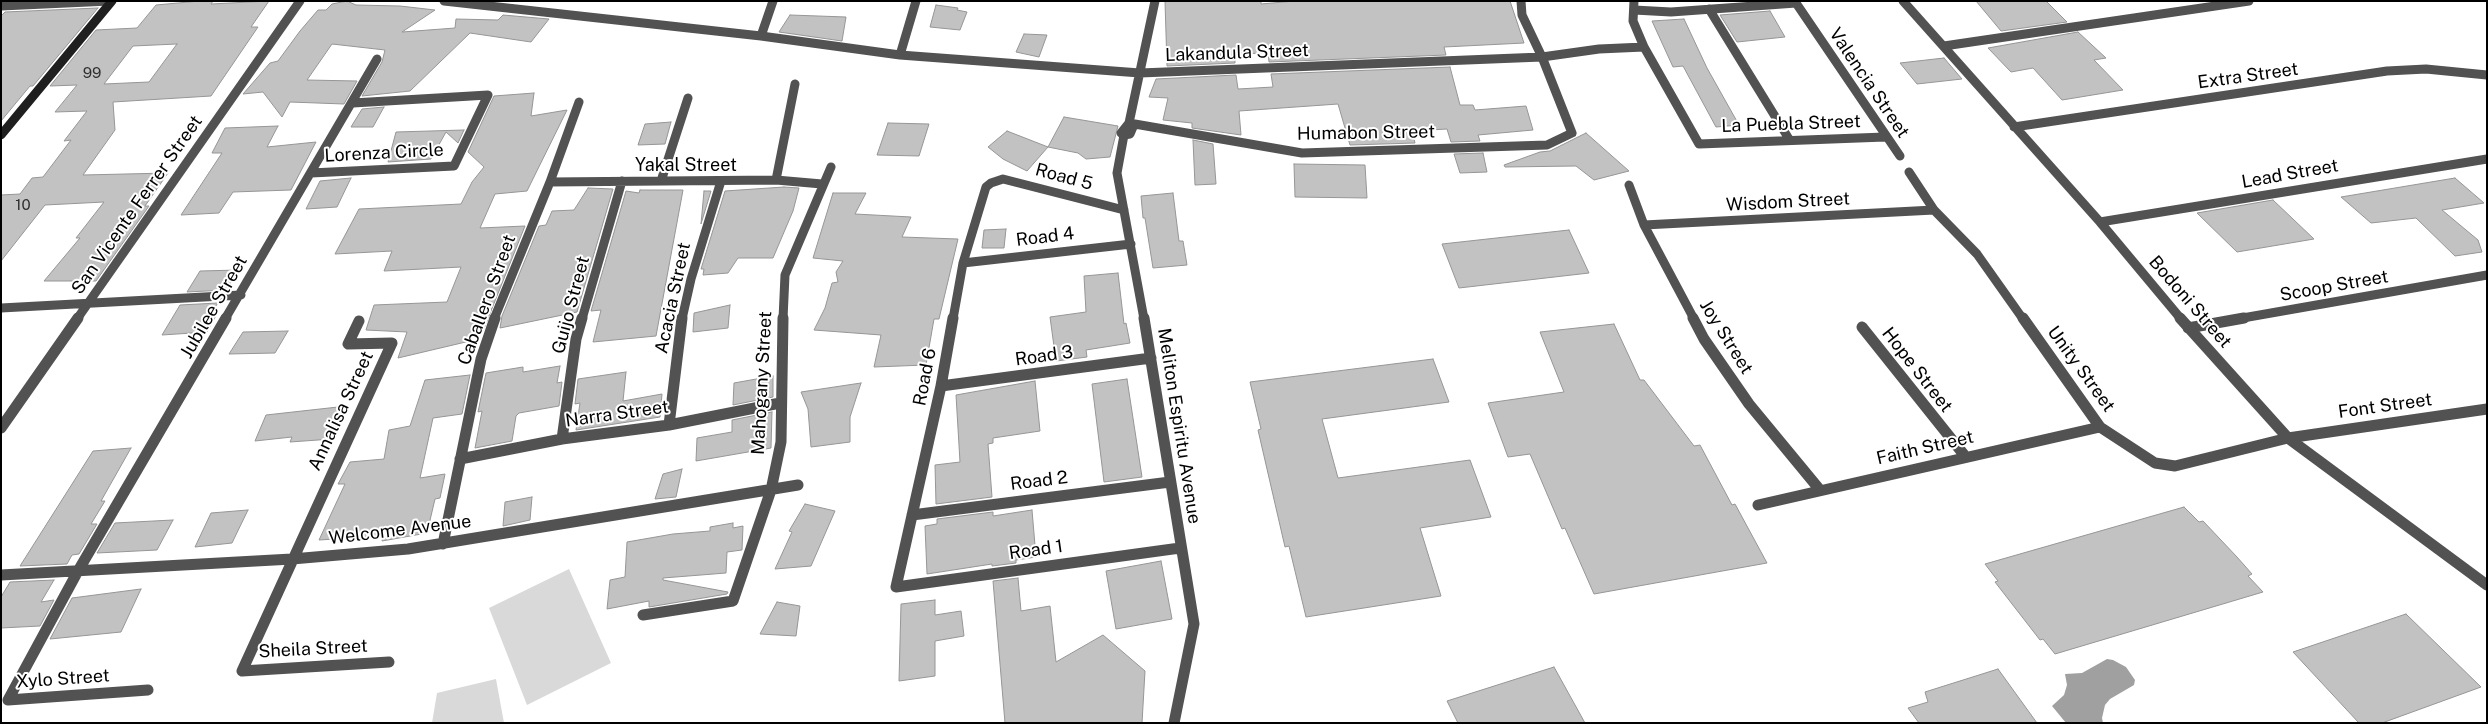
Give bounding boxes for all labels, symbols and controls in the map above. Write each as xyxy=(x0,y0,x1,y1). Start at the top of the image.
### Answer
street label: Valencia Street xyxy=(1824,24,1914,142)
street label: Lakandula Street xyxy=(1165,40,1309,66)
street label: Extra Street xyxy=(2196,58,2300,94)
house number: 99 xyxy=(83,64,101,82)
street label: San Vicente Ferrer Street xyxy=(67,111,207,299)
street label: La Puebla Street xyxy=(1721,111,1861,137)
street label: Humabon Street xyxy=(1297,121,1435,145)
street label: Lorenza Circle xyxy=(324,139,444,167)
street label: Yakal Street xyxy=(635,154,737,176)
street label: Lead Street xyxy=(2240,155,2340,193)
street label: Road 5 xyxy=(1033,159,1095,195)
street label: Wisdom Street xyxy=(1725,188,1851,216)
house number: 10 xyxy=(15,196,31,214)
street label: Road 4 xyxy=(1015,223,1075,251)
street label: Caballero Street xyxy=(453,232,521,368)
street label: Acacia Street xyxy=(651,240,695,356)
street label: Jubilee Street xyxy=(176,252,252,362)
street label: Bodoni Street xyxy=(2144,252,2236,352)
street label: Guijo Street xyxy=(548,254,594,356)
street label: Scoop Street xyxy=(2278,266,2390,306)
street label: Joy Street xyxy=(1695,296,1757,378)
street label: Mahogany Street xyxy=(747,311,777,455)
street label: Unity Street xyxy=(2043,322,2119,416)
street label: Hope Street xyxy=(1877,323,1957,417)
street label: Meliton Espiritu Avenue xyxy=(1153,327,1205,525)
street label: Road 3 xyxy=(1014,341,1074,371)
street label: Road 6 xyxy=(909,346,941,408)
street label: Annalisa Street xyxy=(304,348,378,474)
street label: Font Street xyxy=(2337,389,2433,423)
street label: Narra Street xyxy=(564,396,670,432)
street label: Faith Street xyxy=(1874,426,1976,470)
street label: Road 2 xyxy=(1009,467,1069,495)
street label: Welcome Avenue xyxy=(328,511,472,549)
street label: Road 1 xyxy=(1008,536,1064,564)
street label: Sheila Street xyxy=(258,635,368,663)
street label: Xylo Street xyxy=(16,665,110,693)

